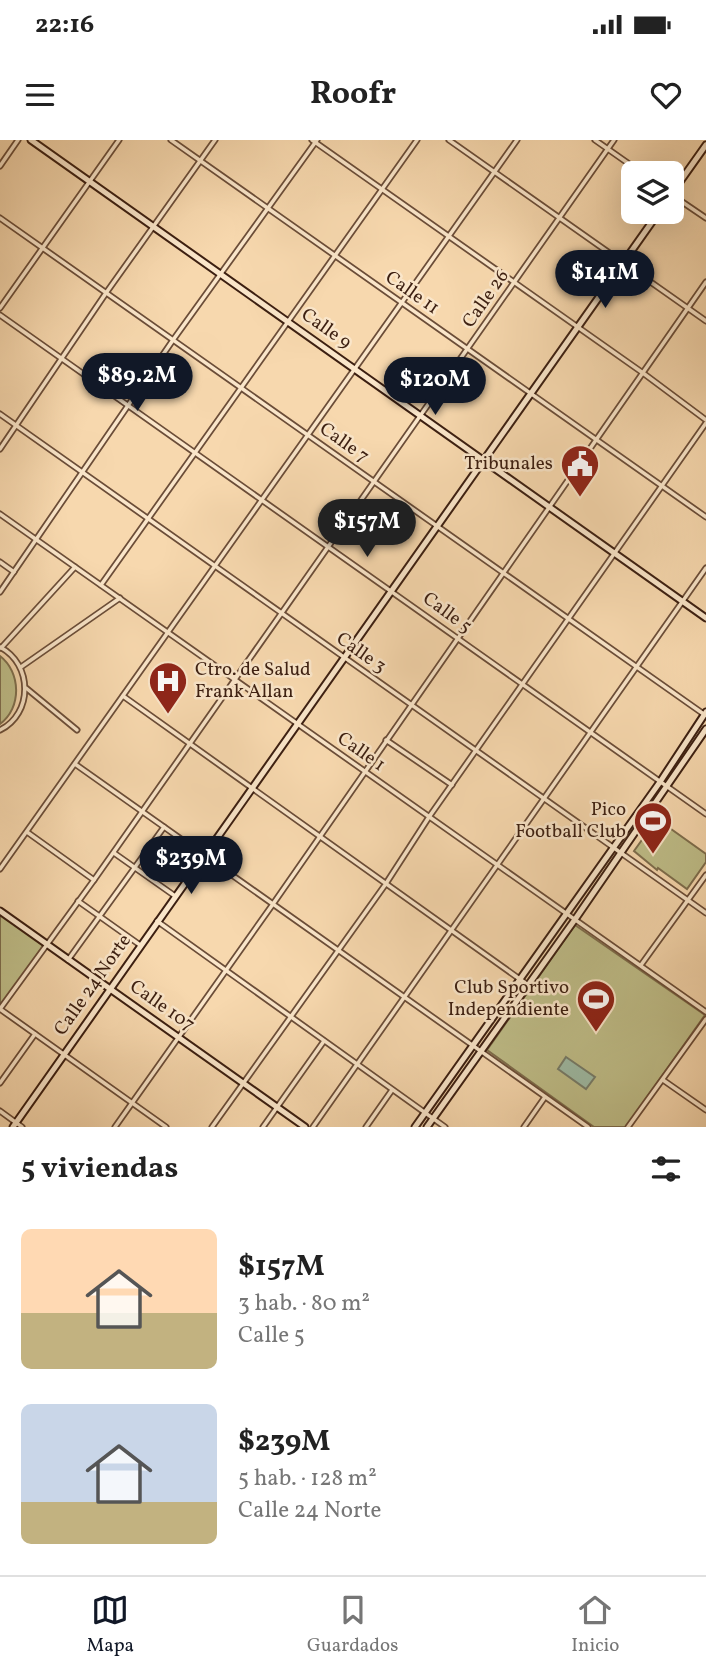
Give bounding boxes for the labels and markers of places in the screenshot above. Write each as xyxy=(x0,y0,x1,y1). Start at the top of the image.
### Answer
pin: $141M xyxy=(556,250,654,310)
pin: $89.2M xyxy=(80,354,194,413)
pin: $120M xyxy=(386,358,484,417)
public building icon: Tribunales xyxy=(559,443,601,498)
place label: Tribunales xyxy=(464,451,553,477)
pin: $157M xyxy=(318,500,416,559)
place label: Ctro. de Salud Frank Allan xyxy=(195,657,311,705)
hospital icon: Ctro. de Salud Frank Allan xyxy=(147,660,189,715)
place label: Pico Football Club xyxy=(515,797,626,845)
sports icon: Pico Football Club xyxy=(632,800,674,855)
pin: $239M xyxy=(142,836,240,896)
place label: Club Sportivo Independiente xyxy=(448,975,569,1023)
sports icon: Club Sportivo Independiente xyxy=(575,978,617,1033)

